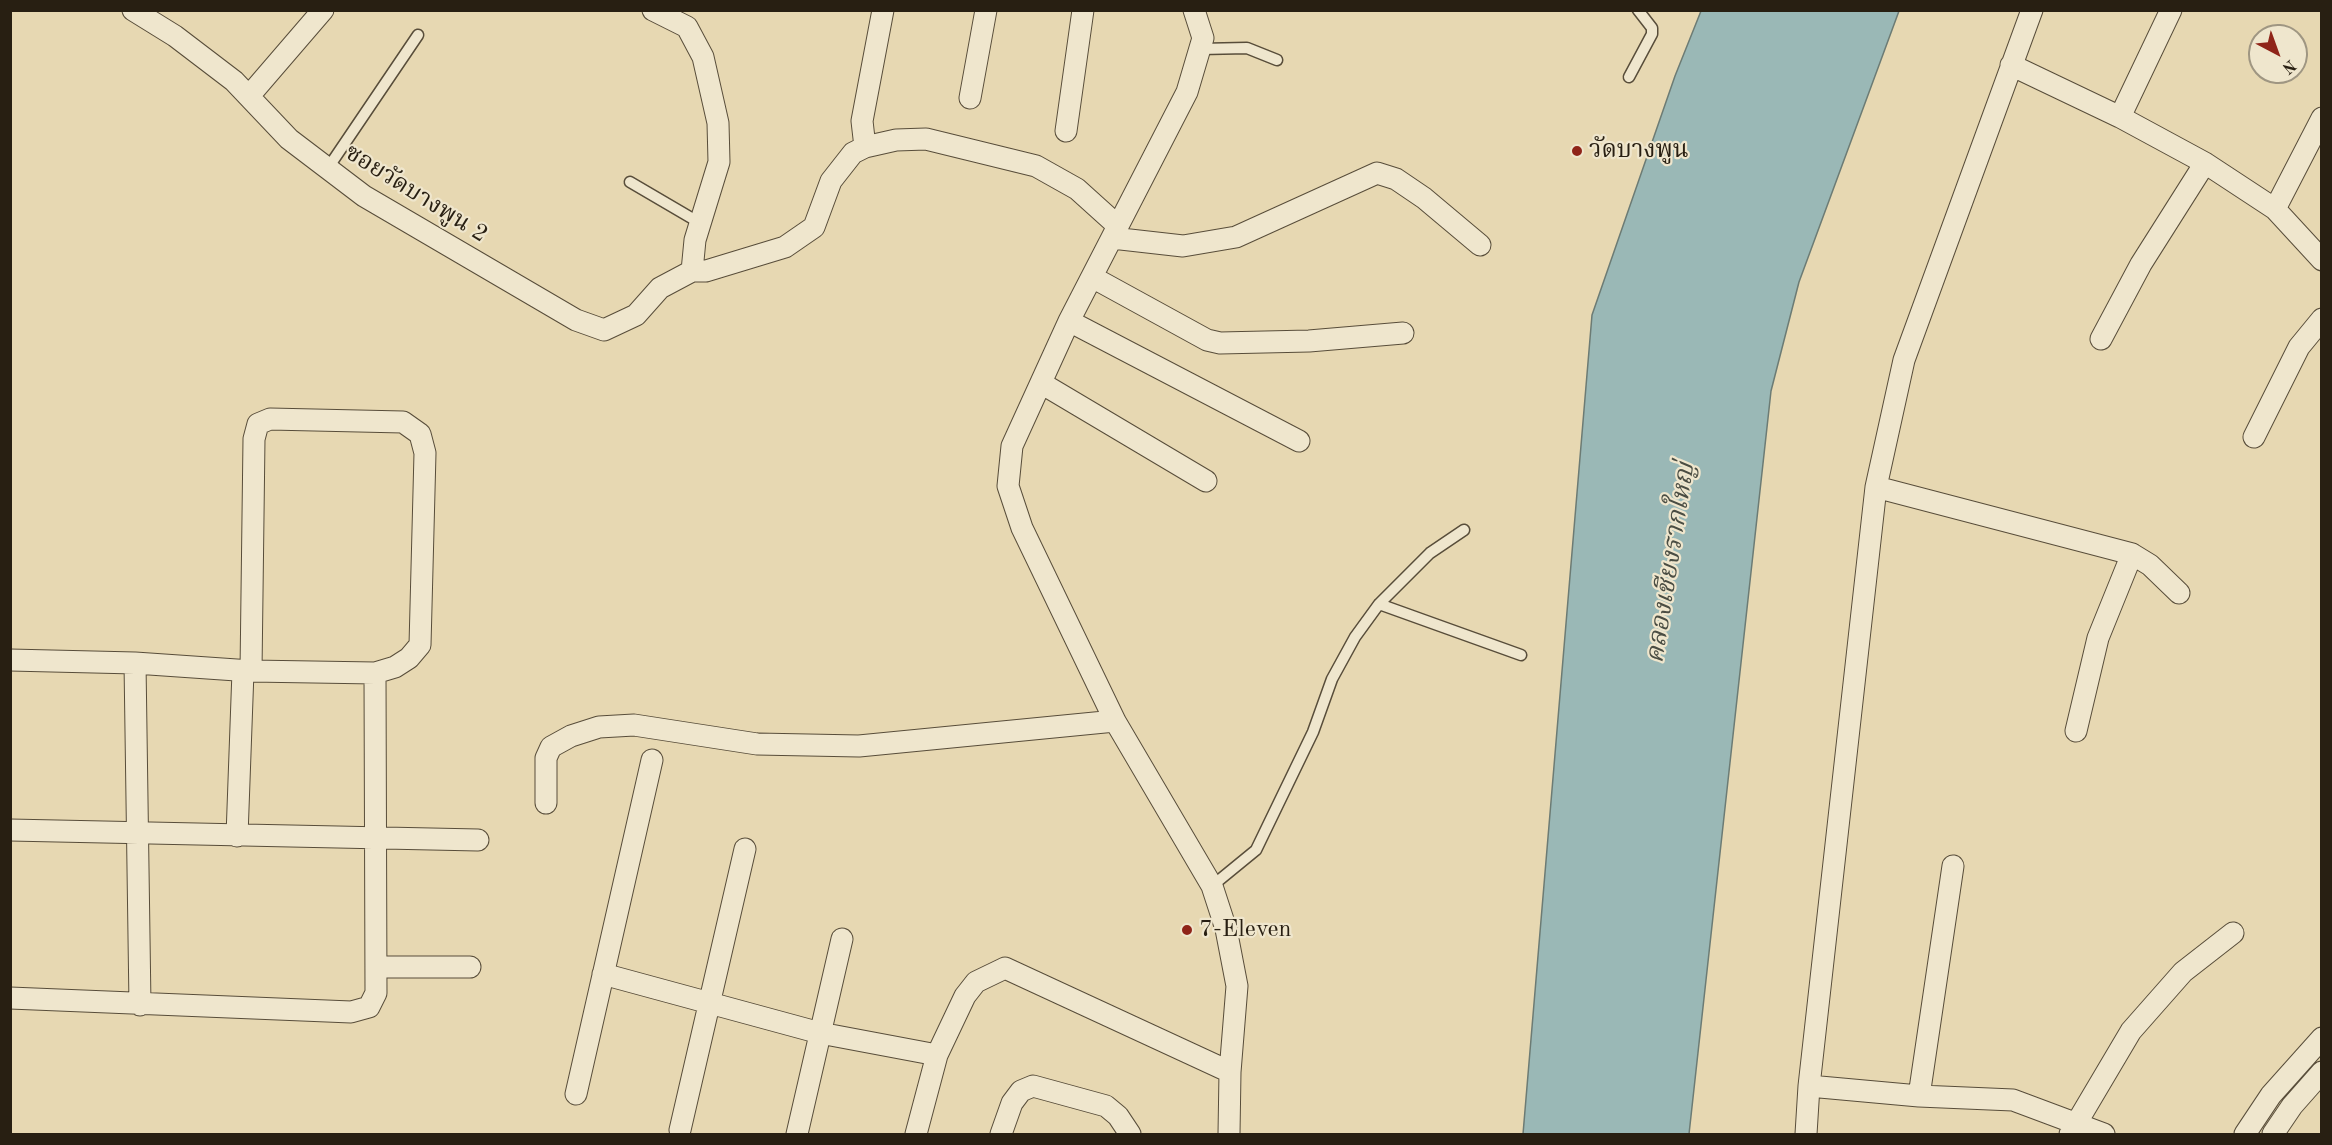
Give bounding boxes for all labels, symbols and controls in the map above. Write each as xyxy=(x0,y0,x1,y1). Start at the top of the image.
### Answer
north arrow xyxy=(2248,24,2308,84)
text: N xyxy=(2279,56,2298,76)
place label: วัดบางพูน xyxy=(1589,137,1689,165)
street label: ซอยวัดบางพูน 2 xyxy=(339,139,493,249)
marker: วัดบางพูน xyxy=(1570,144,1584,158)
water label: คลองเชียงรากใหญ่ xyxy=(1640,461,1702,665)
place label: 7-Eleven xyxy=(1199,916,1291,944)
marker: 7-Eleven xyxy=(1180,923,1194,937)

